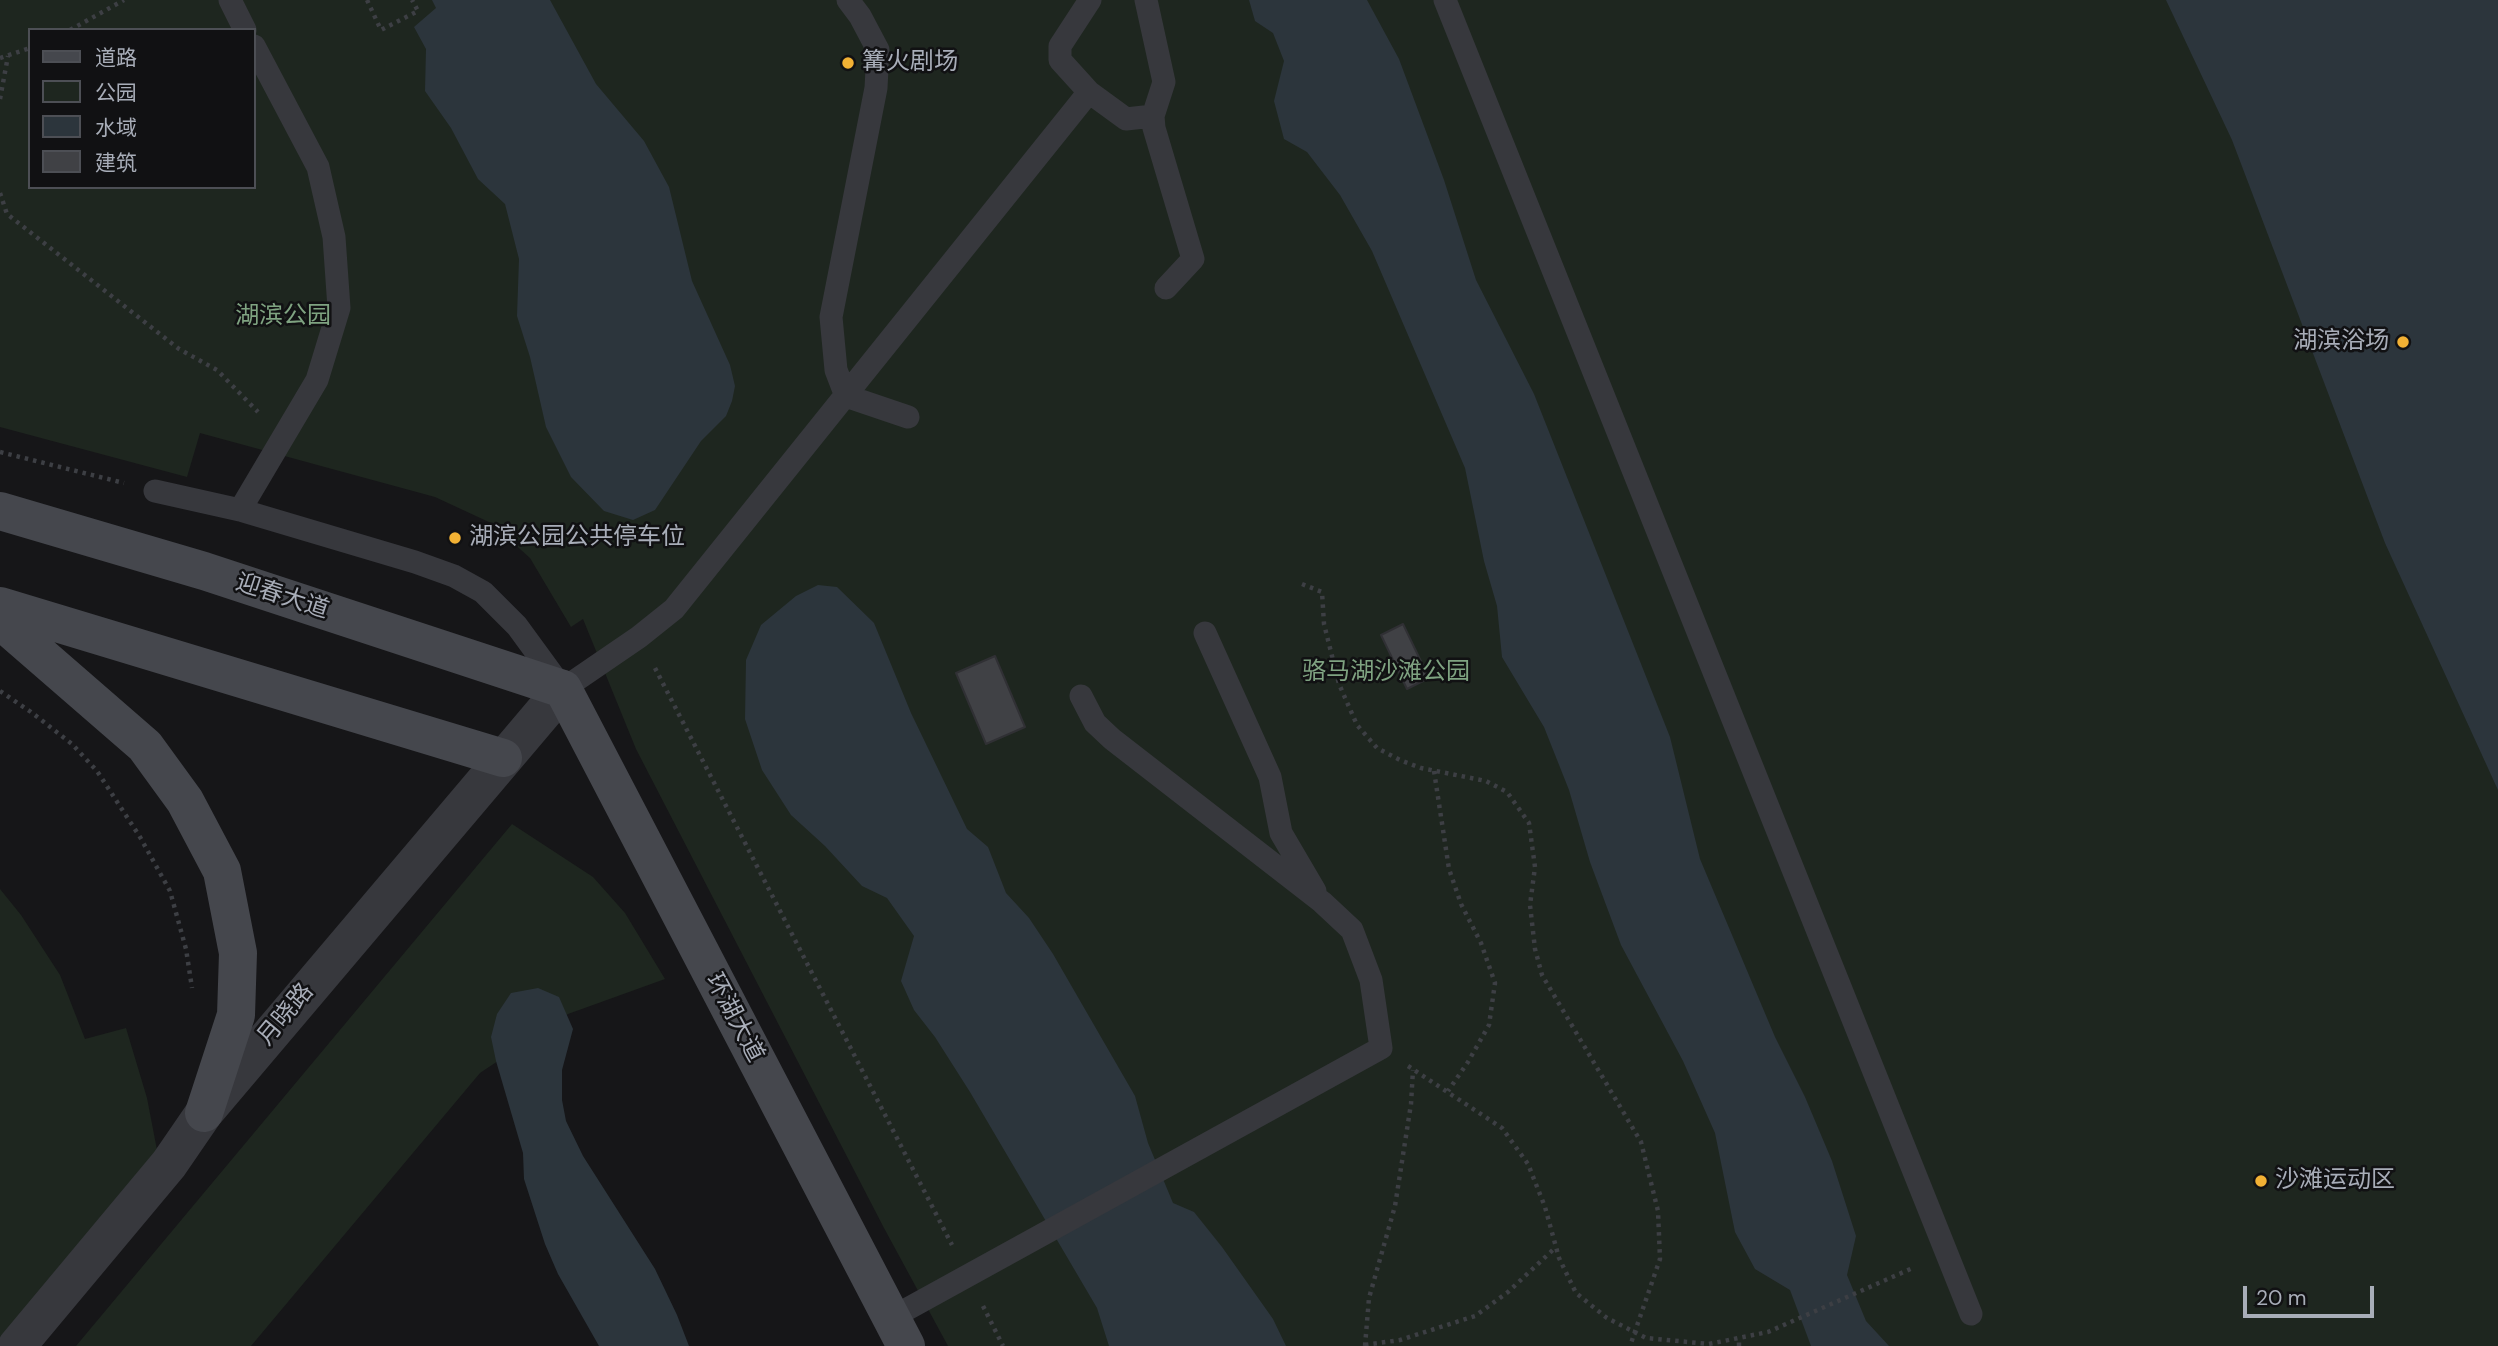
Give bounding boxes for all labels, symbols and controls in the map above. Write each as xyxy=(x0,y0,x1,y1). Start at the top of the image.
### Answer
legend xyxy=(28,28,256,189)
text: 道路 xyxy=(95,44,137,72)
place label: 篝火剧场 xyxy=(862,49,958,77)
marker: 篝火剧场 xyxy=(840,55,856,71)
text: 公园 xyxy=(95,79,137,107)
text: 水域 xyxy=(95,114,137,142)
text: 建筑 xyxy=(95,149,137,177)
park label: 湖滨公园 xyxy=(235,303,331,331)
place label: 湖滨浴场 xyxy=(2293,328,2389,356)
marker: 湖滨浴场 xyxy=(2395,334,2411,350)
place label: 湖滨公园公共停车位 xyxy=(469,524,685,552)
marker: 湖滨公园公共停车位 xyxy=(447,530,463,546)
street label: 迎春大道 xyxy=(232,568,332,626)
park label: 骆马湖沙滩公园 xyxy=(1302,659,1470,687)
street label: 环湖大道 xyxy=(699,969,769,1067)
street label: 月晓路 xyxy=(252,978,320,1052)
place label: 沙滩运动区 xyxy=(2275,1167,2395,1195)
marker: 沙滩运动区 xyxy=(2253,1173,2269,1189)
scale bar xyxy=(2246,1272,2377,1316)
text: 20 m xyxy=(2256,1284,2307,1312)

